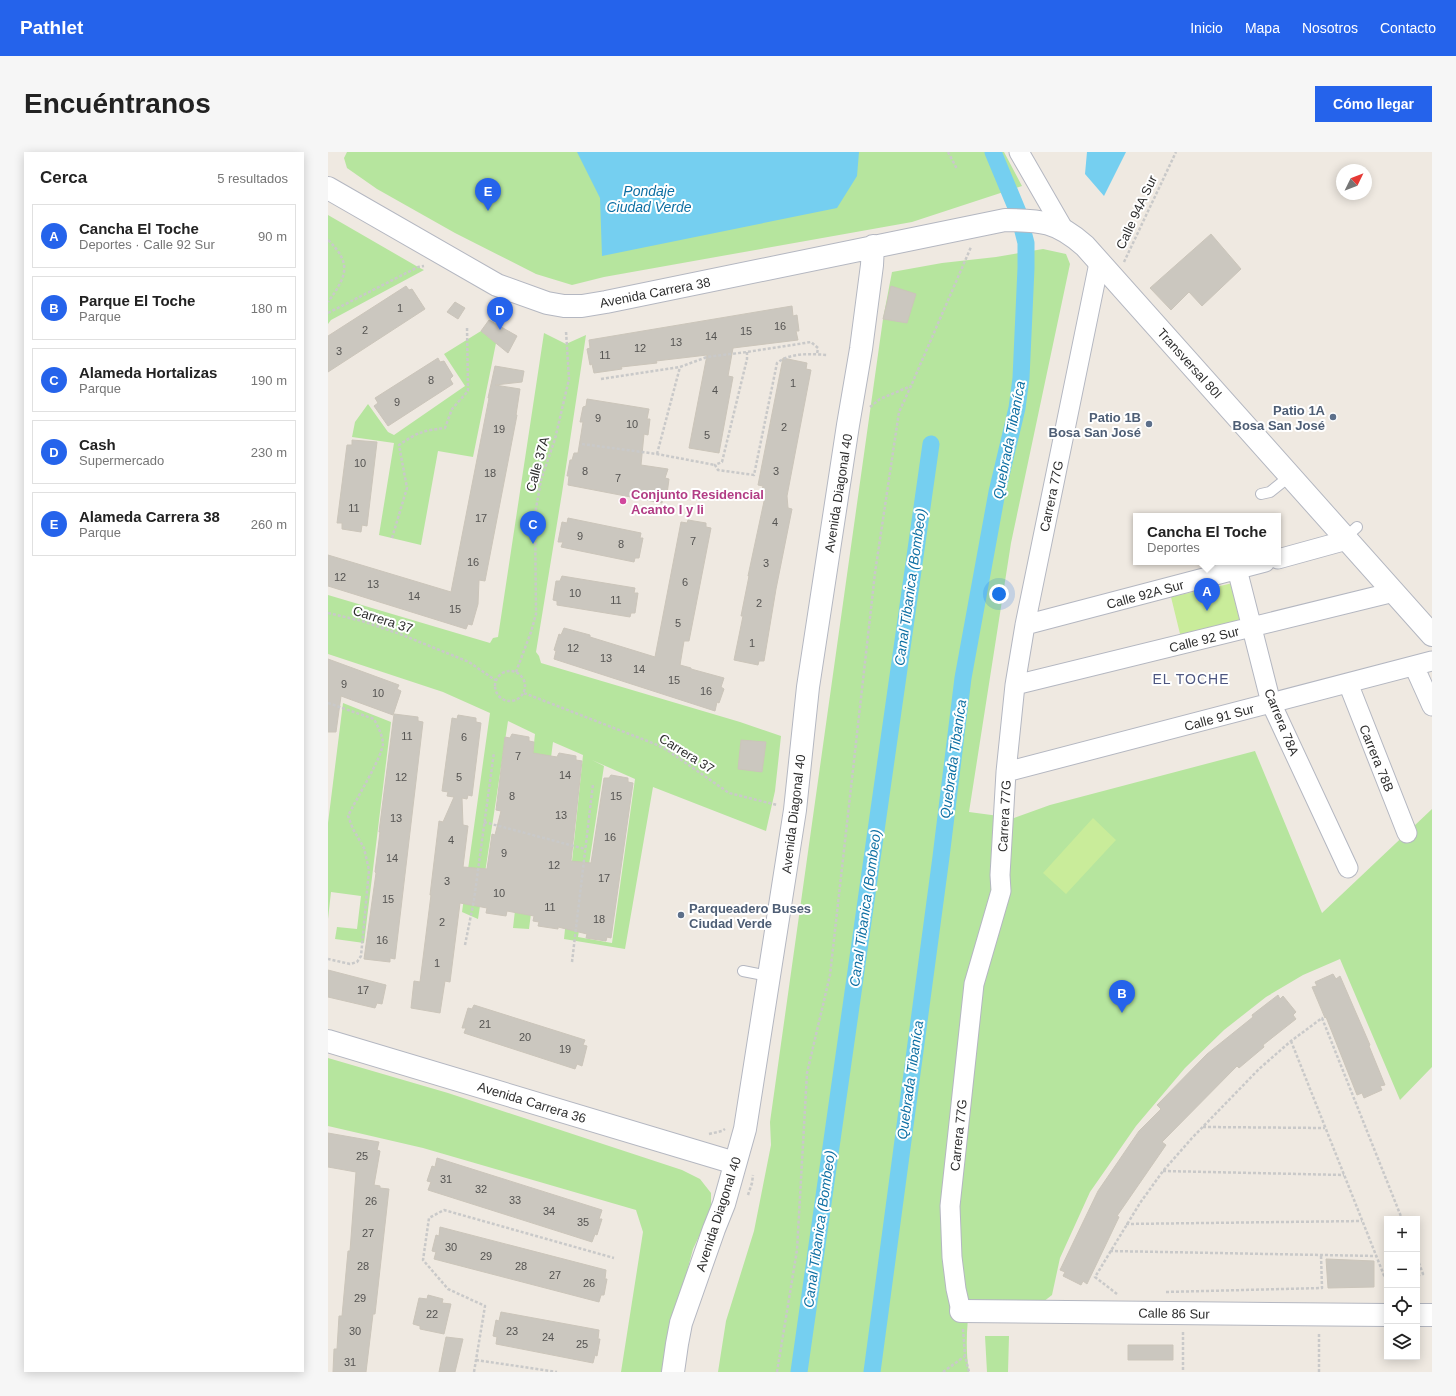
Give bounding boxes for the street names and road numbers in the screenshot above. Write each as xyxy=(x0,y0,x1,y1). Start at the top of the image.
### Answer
street label: Calle 94A Sur xyxy=(1113,172,1160,251)
street label: Avenida Carrera 38 xyxy=(598,274,712,311)
street label: Transversal 80I xyxy=(1154,325,1225,401)
street label: Avenida Diagonal 40 xyxy=(822,433,855,553)
street label: Calle 37A xyxy=(523,435,552,493)
street label: Carrera 77G xyxy=(1037,459,1066,533)
street label: Calle 92A Sur xyxy=(1105,577,1186,612)
street label: Carrera 37 xyxy=(351,603,415,636)
street label: Calle 92 Sur xyxy=(1168,623,1241,655)
street label: Carrera 78A xyxy=(1261,687,1302,758)
street label: Calle 91 Sur xyxy=(1183,701,1256,734)
street label: Carrera 78B xyxy=(1356,723,1397,794)
street label: Carrera 37 xyxy=(656,731,717,776)
street label: Avenida Diagonal 40 xyxy=(779,754,808,874)
street label: Carrera 77G xyxy=(995,780,1014,852)
street label: Avenida Carrera 36 xyxy=(476,1079,588,1126)
street label: Carrera 77G xyxy=(947,1098,970,1172)
street label: Avenida Diagonal 40 xyxy=(693,1155,744,1273)
street label: Calle 86 Sur xyxy=(1138,1305,1211,1322)

